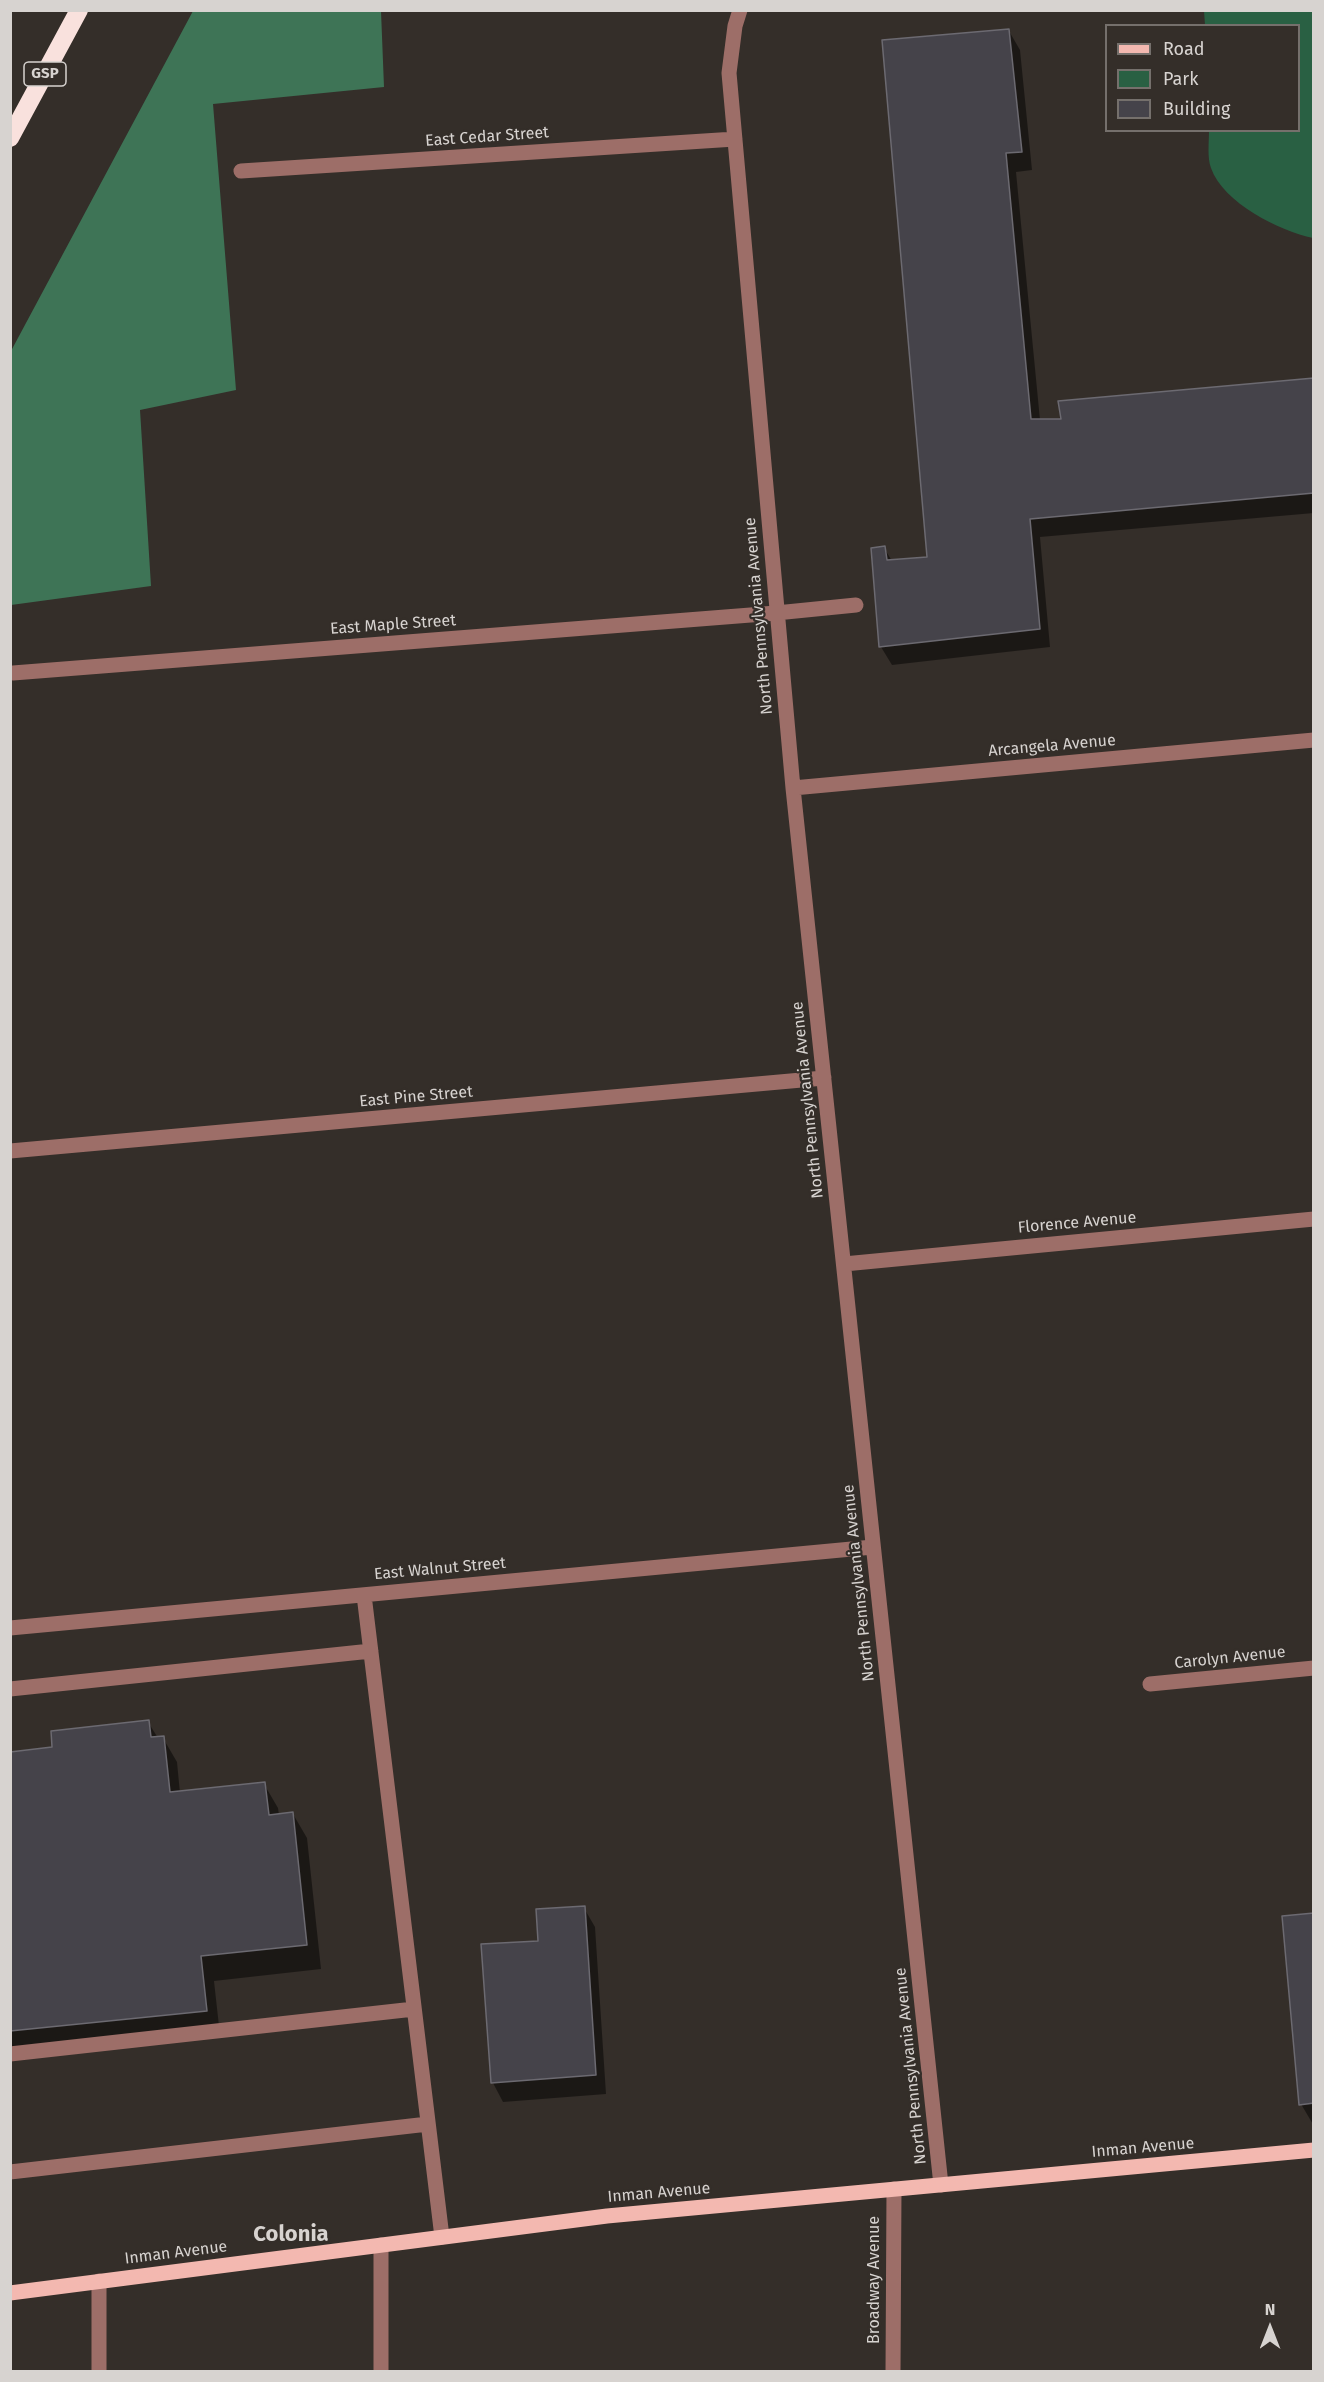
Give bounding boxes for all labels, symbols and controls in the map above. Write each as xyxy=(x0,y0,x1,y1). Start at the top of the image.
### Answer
legend xyxy=(1105,24,1300,132)
text: Road xyxy=(1163,38,1205,60)
road number: GSP xyxy=(24,62,66,86)
text: Park xyxy=(1163,68,1198,90)
text: Building xyxy=(1163,98,1230,120)
street label: East Cedar Street xyxy=(425,123,549,151)
street label: North Pennsylvania Avenue xyxy=(741,517,777,715)
street label: East Maple Street xyxy=(329,611,457,639)
street label: Arcangela Avenue xyxy=(987,731,1117,761)
street label: North Pennsylvania Avenue xyxy=(788,1001,828,1199)
street label: East Pine Street xyxy=(358,1082,474,1112)
street label: Florence Avenue xyxy=(1017,1208,1137,1238)
street label: North Pennsylvania Avenue xyxy=(839,1484,879,1682)
street label: East Walnut Street xyxy=(373,1554,507,1584)
street label: Carolyn Avenue xyxy=(1173,1643,1287,1673)
street label: North Pennsylvania Avenue xyxy=(891,1967,931,2165)
street label: Inman Avenue xyxy=(1091,2134,1195,2162)
street label: Inman Avenue xyxy=(607,2179,711,2207)
street label: Broadway Avenue xyxy=(865,2216,885,2344)
district label: Colonia xyxy=(253,2222,329,2248)
street label: Inman Avenue xyxy=(124,2237,228,2269)
north arrow xyxy=(1240,2298,1300,2358)
text: N xyxy=(1265,2300,1275,2319)

